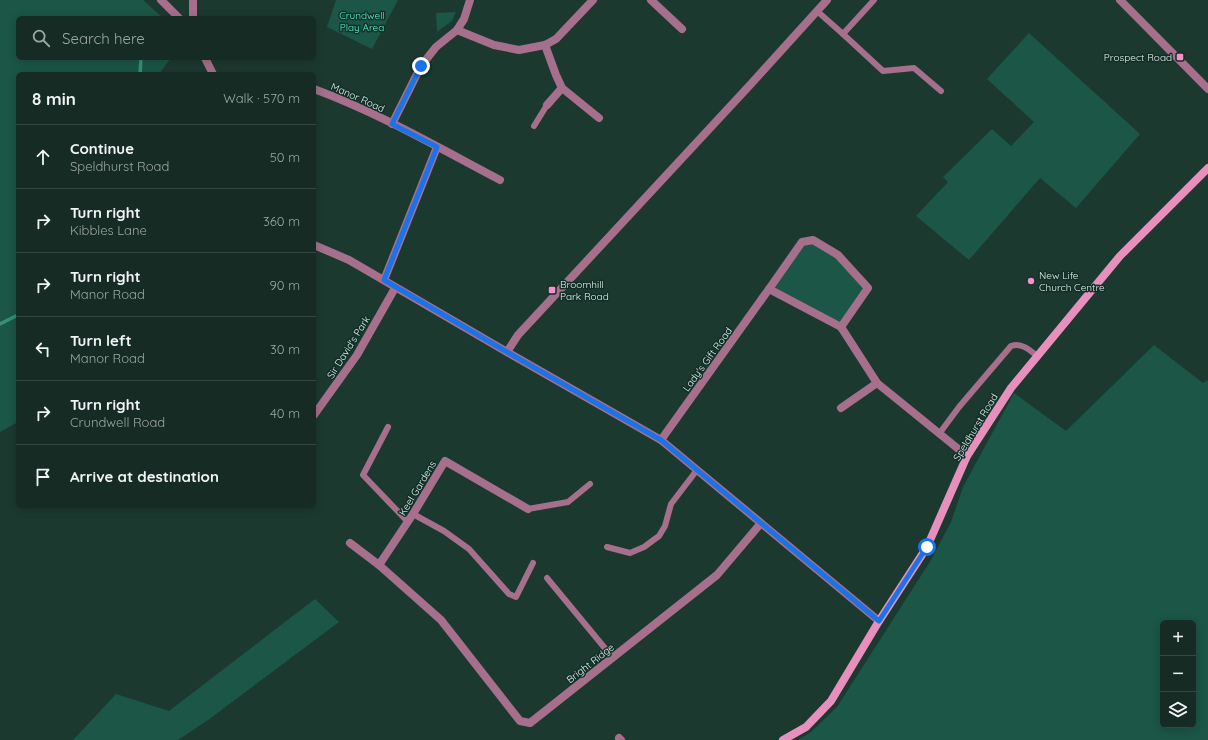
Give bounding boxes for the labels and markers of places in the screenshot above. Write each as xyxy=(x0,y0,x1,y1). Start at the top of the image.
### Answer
place label: Prospect Road xyxy=(1104,51,1172,64)
marker: Prospect Road xyxy=(1175,52,1185,62)
place label: New Life Church Centre xyxy=(1039,269,1105,294)
marker: New Life Church Centre xyxy=(1026,276,1036,286)
place label: Broomhill Park Road xyxy=(560,278,609,303)
marker: Broomhill Park Road xyxy=(547,285,557,295)

